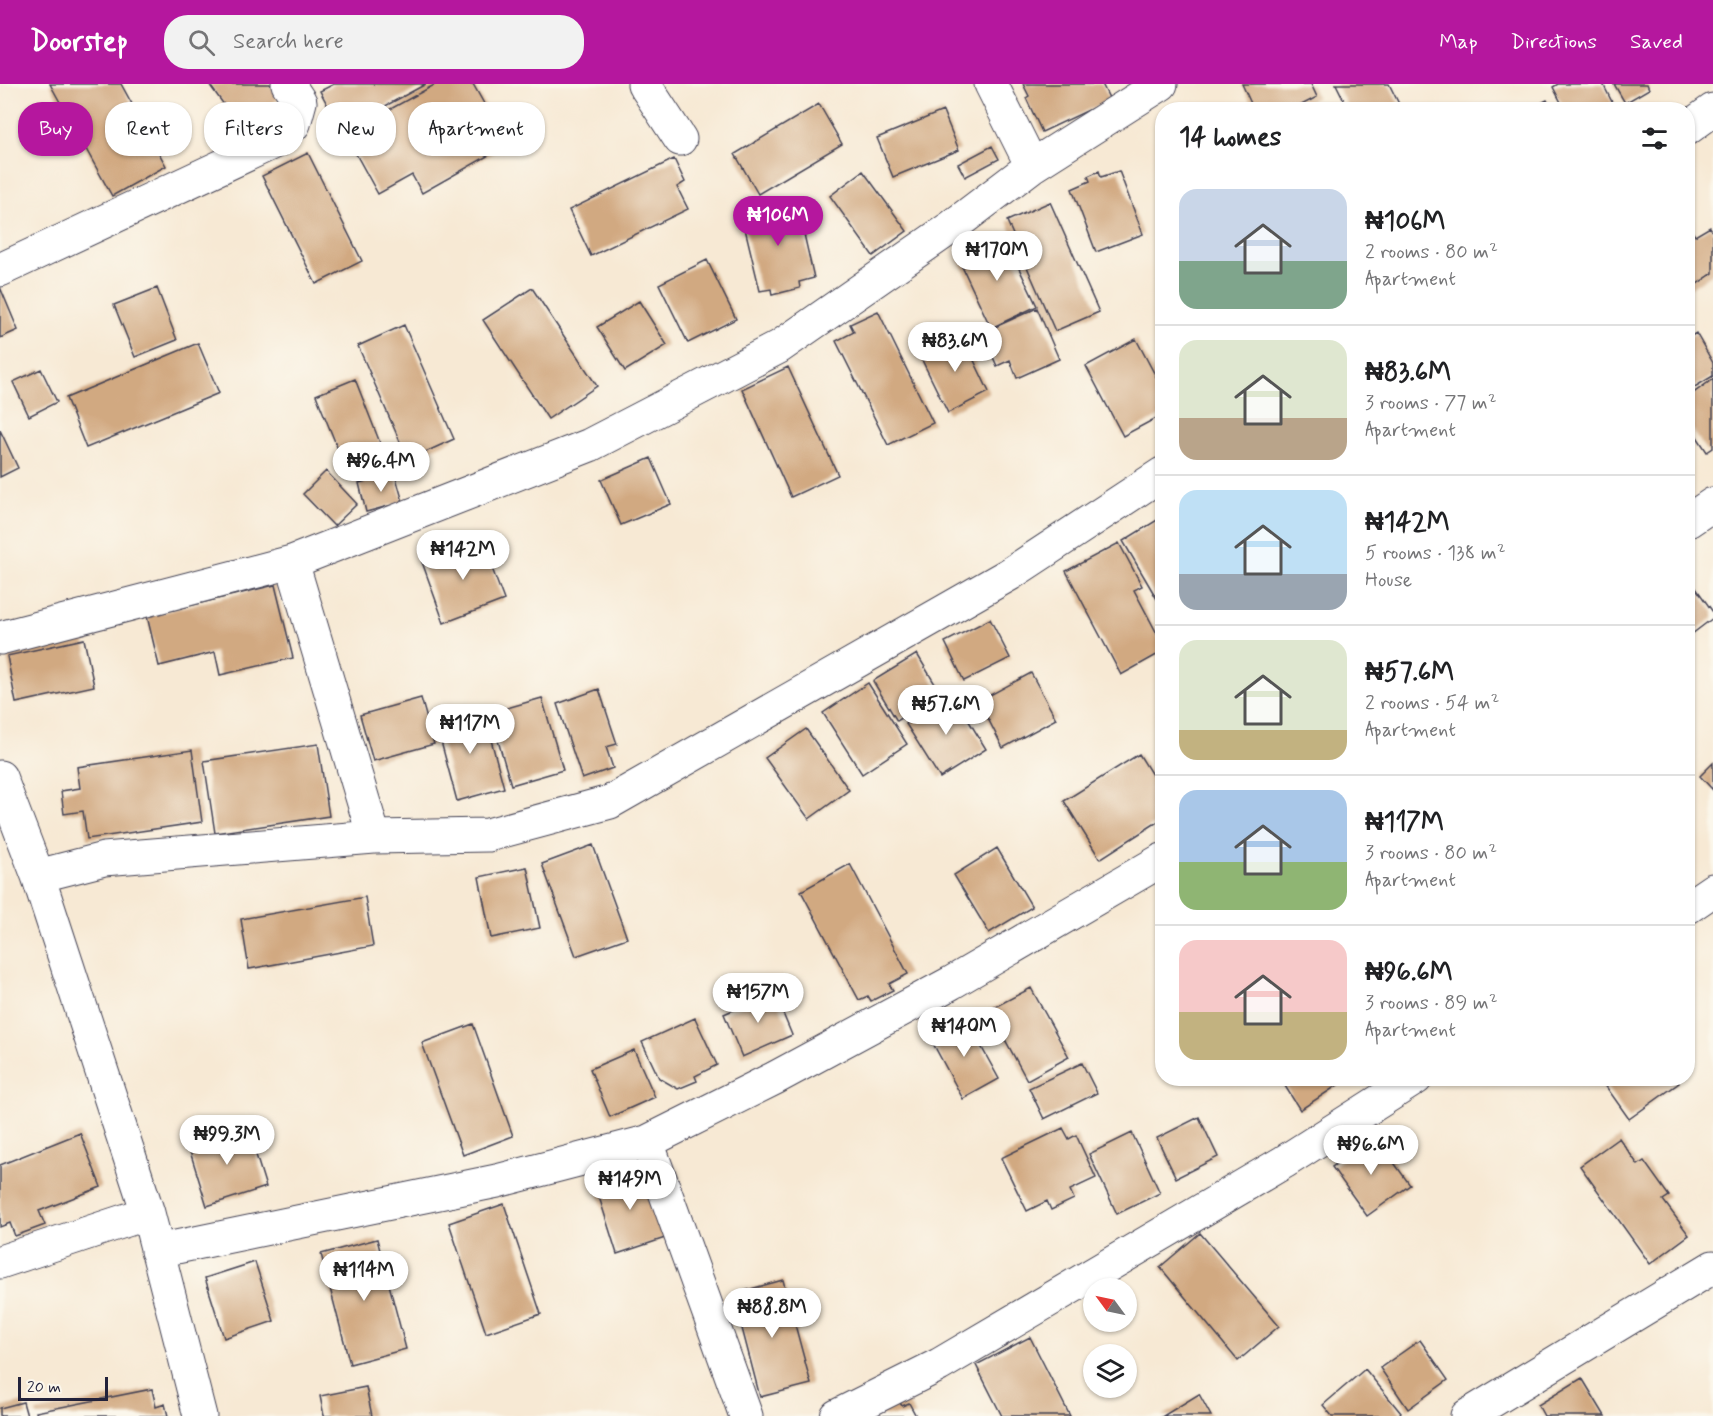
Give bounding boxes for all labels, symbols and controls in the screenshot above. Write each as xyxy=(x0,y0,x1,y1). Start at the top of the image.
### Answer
search box xyxy=(164,15,584,69)
text: Doorstep xyxy=(30,24,128,61)
icon: search xyxy=(185,26,218,59)
text: Search here xyxy=(233,28,344,56)
text: Map xyxy=(1439,28,1478,56)
text: Directions xyxy=(1511,28,1597,56)
text: Saved xyxy=(1630,28,1683,56)
chip: Buy xyxy=(18,102,93,156)
chip: Rent xyxy=(105,102,192,156)
chip: Filters xyxy=(204,102,304,156)
chip: New xyxy=(316,102,396,156)
chip: Apartment xyxy=(408,102,545,156)
text: 14 homes xyxy=(1179,121,1281,155)
icon: filters xyxy=(1638,122,1671,155)
pin: ₦106M xyxy=(736,196,820,247)
text: ₦106M xyxy=(747,202,809,229)
text: ₦106M xyxy=(1365,205,1445,239)
icon: home xyxy=(1227,213,1299,285)
pin: ₦170M xyxy=(955,231,1039,282)
text: ₦170M xyxy=(965,237,1029,264)
text: 2 rooms · 80 m² xyxy=(1365,239,1498,266)
text: Apartment xyxy=(1365,266,1456,293)
pin: ₦83.6M xyxy=(906,322,1004,373)
text: ₦83.6M xyxy=(922,328,988,355)
text: ₦83.6M xyxy=(1365,356,1451,390)
icon: home xyxy=(1227,364,1299,436)
text: 3 rooms · 77 m² xyxy=(1365,390,1497,417)
text: Apartment xyxy=(1365,417,1456,444)
pin: ₦96.4M xyxy=(332,442,430,493)
text: ₦96.4M xyxy=(347,448,415,475)
text: ₦142M xyxy=(1365,506,1449,540)
icon: home xyxy=(1227,514,1299,586)
pin: ₦142M xyxy=(421,530,505,581)
text: ₦142M xyxy=(431,536,495,563)
text: 5 rooms · 138 m² xyxy=(1365,540,1506,567)
text: House xyxy=(1365,567,1412,594)
text: ₦57.6M xyxy=(1365,656,1454,690)
icon: home xyxy=(1227,664,1299,736)
pin: ₦57.6M xyxy=(897,685,995,736)
text: 2 rooms · 54 m² xyxy=(1365,690,1499,717)
text: ₦57.6M xyxy=(912,691,980,718)
pin: ₦117M xyxy=(428,704,512,755)
text: ₦117M xyxy=(440,710,500,737)
text: Apartment xyxy=(1365,717,1456,744)
text: ₦117M xyxy=(1365,806,1444,840)
icon: home xyxy=(1227,814,1299,886)
text: 3 rooms · 80 m² xyxy=(1365,840,1497,867)
text: Apartment xyxy=(1365,867,1456,894)
text: ₦96.6M xyxy=(1365,956,1452,990)
icon: home xyxy=(1227,964,1299,1036)
pin: ₦157M xyxy=(716,973,800,1024)
text: ₦157M xyxy=(727,979,789,1006)
text: 3 rooms · 89 m² xyxy=(1365,990,1498,1017)
pin: ₦140M xyxy=(922,1007,1006,1058)
text: ₦140M xyxy=(931,1013,997,1040)
text: Apartment xyxy=(1365,1017,1456,1044)
pin: ₦99.3M xyxy=(178,1115,276,1166)
text: ₦99.3M xyxy=(194,1121,260,1148)
pin: ₦96.6M xyxy=(1322,1125,1420,1176)
text: ₦96.6M xyxy=(1337,1131,1405,1158)
pin: ₦149M xyxy=(588,1160,672,1211)
text: ₦149M xyxy=(598,1166,662,1193)
pin: ₦114M xyxy=(322,1251,406,1302)
text: ₦114M xyxy=(333,1257,395,1284)
north arrow xyxy=(1083,1278,1137,1332)
map controls xyxy=(1083,1278,1137,1398)
pin: ₦88.8M xyxy=(723,1288,821,1339)
text: ₦88.8M xyxy=(737,1294,807,1321)
button: layers xyxy=(1083,1344,1137,1398)
scale bar xyxy=(18,1374,108,1402)
text: 20 m xyxy=(27,1377,61,1398)

